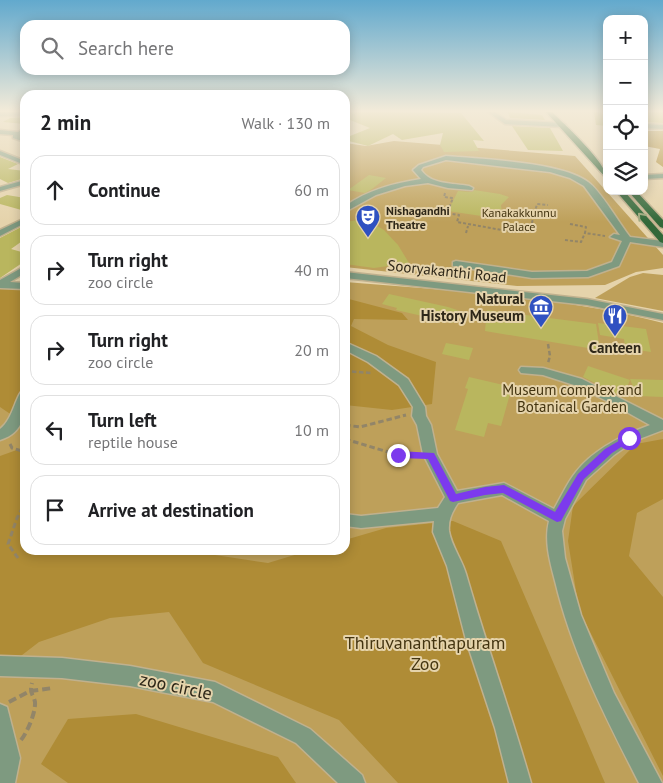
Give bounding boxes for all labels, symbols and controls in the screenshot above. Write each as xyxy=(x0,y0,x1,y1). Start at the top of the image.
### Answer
map controls xyxy=(603,15,648,195)
button: + xyxy=(603,15,648,60)
search box xyxy=(20,20,350,75)
icon: search xyxy=(38,34,66,62)
text: Search here xyxy=(78,36,174,60)
button: − xyxy=(603,60,648,105)
button: locate xyxy=(603,105,648,150)
text: 2 min xyxy=(40,109,91,136)
text: Walk · 130 m xyxy=(241,113,330,133)
button: layers xyxy=(603,150,648,195)
icon: ahead xyxy=(41,176,69,204)
text: Continue xyxy=(88,178,160,202)
text: 60 m xyxy=(294,180,329,200)
place label: Nishagandhi Theatre xyxy=(386,203,450,232)
theatre icon: Nishagandhi Theatre xyxy=(355,204,381,238)
park label: Kanakakkunnu Palace xyxy=(482,205,556,234)
one-way arrow xyxy=(638,212,647,221)
text: Turn right xyxy=(88,248,168,272)
street label: Sooryakanthi Road xyxy=(387,255,507,287)
icon: right xyxy=(41,256,69,284)
text: 40 m xyxy=(294,260,329,280)
text: zoo circle xyxy=(88,272,153,292)
place label: Natural History Museum xyxy=(421,289,525,325)
museum icon: Natural History Museum xyxy=(528,294,554,328)
restaurant icon: Canteen xyxy=(602,303,628,337)
text: Turn right xyxy=(88,328,168,352)
icon: right xyxy=(41,336,69,364)
place label: Canteen xyxy=(589,338,641,357)
text: 20 m xyxy=(294,340,329,360)
text: zoo circle xyxy=(88,352,153,372)
park label: Museum complex and Botanical Garden xyxy=(502,380,642,416)
text: Turn left xyxy=(88,408,157,432)
icon: left xyxy=(41,416,69,444)
text: 10 m xyxy=(294,420,329,440)
route start xyxy=(618,427,641,450)
text: reptile house xyxy=(88,432,178,452)
route end xyxy=(387,444,410,467)
icon: arrive xyxy=(41,496,69,524)
text: Arrive at destination xyxy=(88,498,254,522)
park label: Thiruvananthapuram Zoo xyxy=(345,631,505,675)
street label: zoo circle xyxy=(138,667,214,705)

